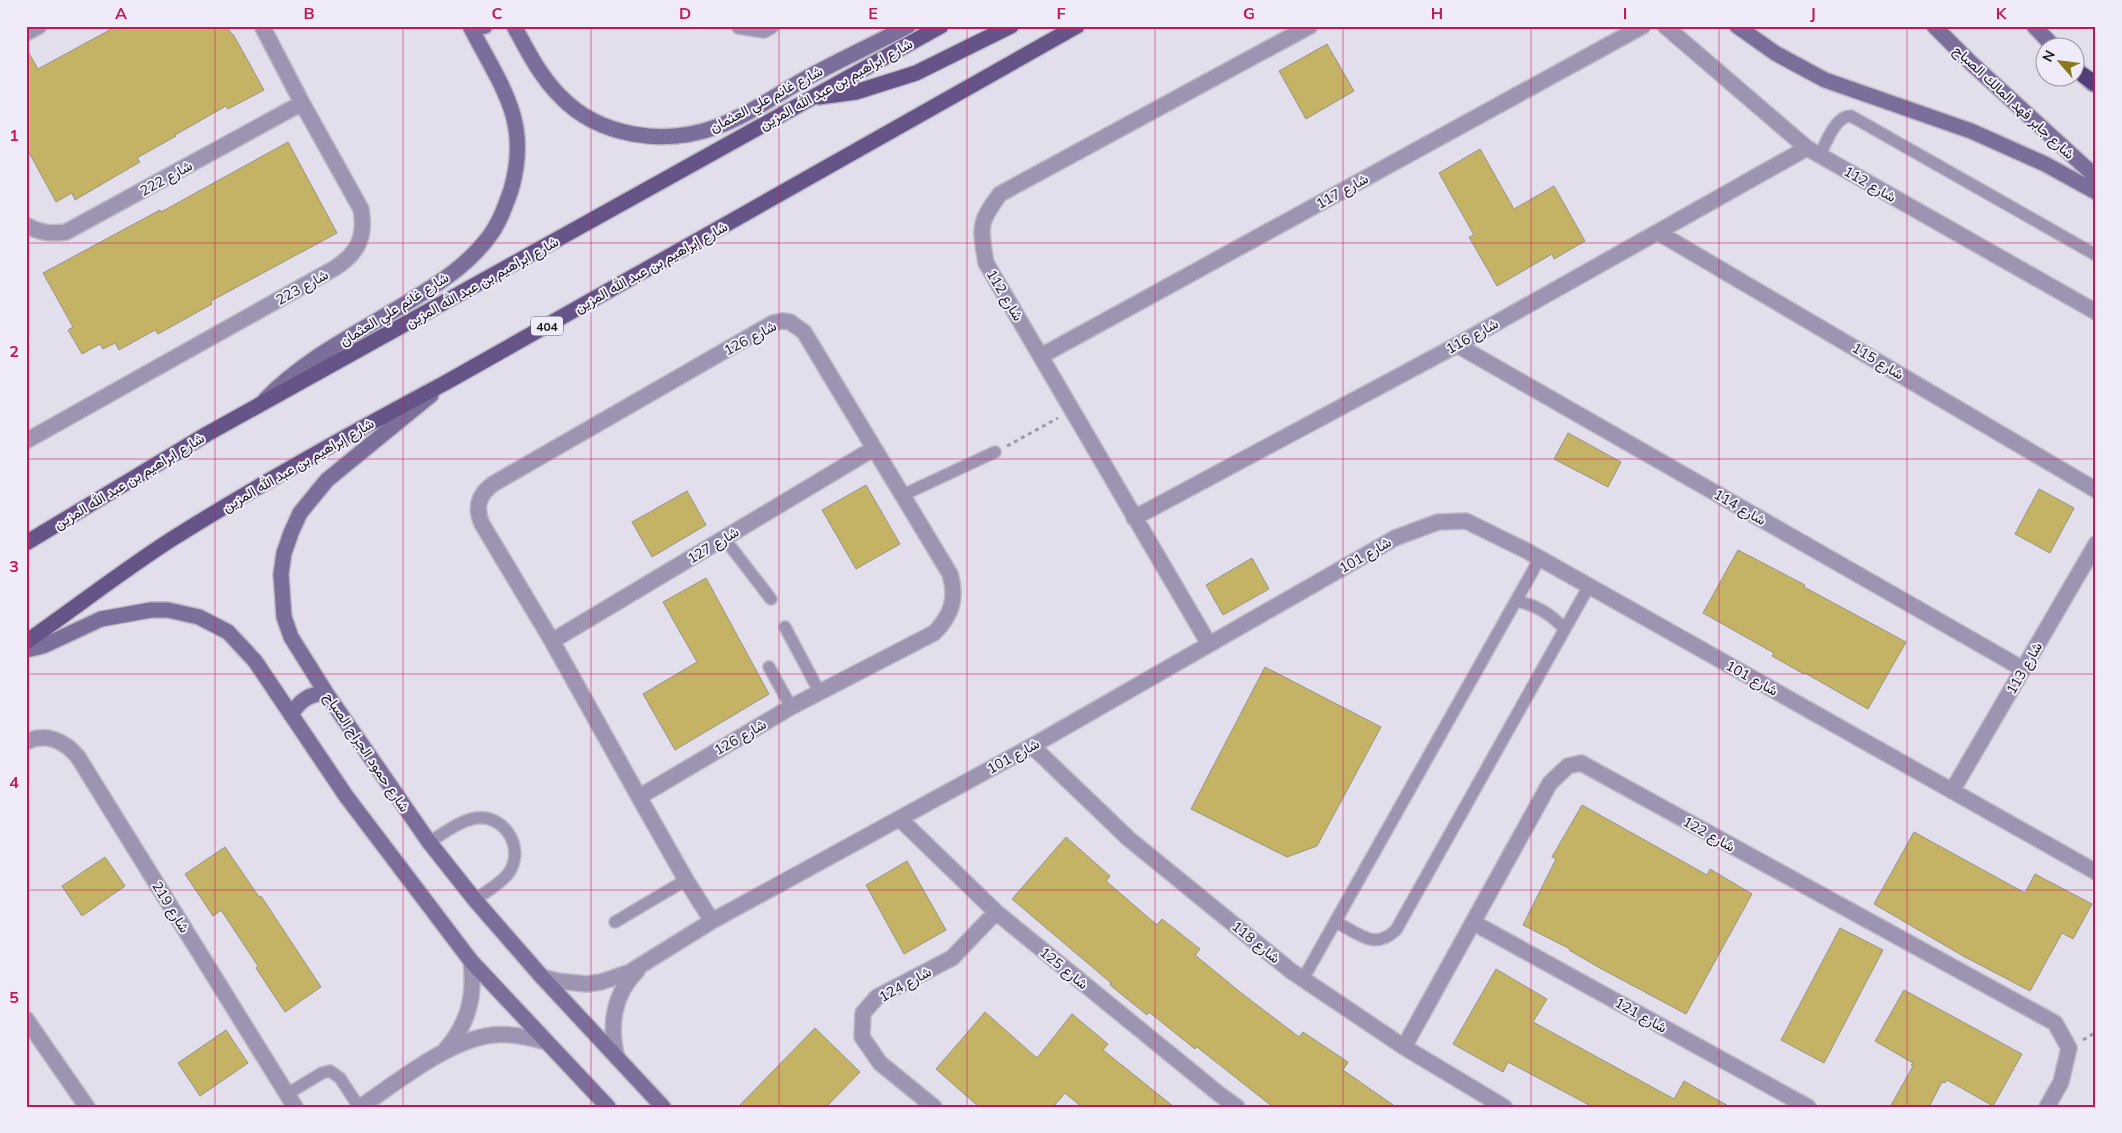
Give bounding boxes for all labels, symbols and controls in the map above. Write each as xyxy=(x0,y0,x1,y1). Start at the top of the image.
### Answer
text: A xyxy=(115,3,127,23)
text: B xyxy=(303,3,315,23)
text: C xyxy=(492,3,503,23)
text: D xyxy=(679,3,691,23)
text: E xyxy=(868,3,878,23)
text: F xyxy=(1056,3,1066,23)
text: G xyxy=(1243,3,1255,23)
text: H xyxy=(1431,3,1443,23)
text: I xyxy=(1623,3,1627,23)
text: J xyxy=(1810,3,1816,23)
text: K xyxy=(1996,3,2008,23)
street label: شارع ابراهيم بن عبد الله المزين xyxy=(756,34,917,135)
north arrow xyxy=(2034,38,2084,88)
street label: شارع جابر فهد المالك الصباح xyxy=(1948,41,2078,164)
text: N xyxy=(2038,47,2059,65)
street label: شارع غانم علي العثمان xyxy=(706,62,827,139)
text: 1 xyxy=(9,125,19,145)
street label: شارع 222 xyxy=(137,156,196,201)
street label: شارع 112 xyxy=(1840,162,1899,208)
street label: شارع 117 xyxy=(1313,169,1372,214)
street label: شارع إبراهيم بن عبد الله المزين xyxy=(571,217,732,318)
street label: شارع ابراهيم بن عبد الله المزين xyxy=(402,232,563,333)
street label: شارع 223 xyxy=(273,265,332,310)
street label: شارع 112 xyxy=(981,266,1027,325)
street label: شارع غانم علي العثمان xyxy=(336,268,453,352)
street label: شارع 116 xyxy=(1443,314,1502,359)
road number: 404 xyxy=(531,316,563,336)
street label: شارع 126 xyxy=(721,317,780,361)
street label: شارع 115 xyxy=(1848,339,1907,385)
text: 2 xyxy=(9,341,19,361)
street label: شارع إبراهيم بن عبد الله المزين xyxy=(219,414,378,518)
street label: شارع ابراهيم بن عبد الله المزين xyxy=(51,429,209,535)
street label: شارع 114 xyxy=(1710,485,1769,531)
street label: شارع 127 xyxy=(684,523,743,569)
street label: شارع 101 xyxy=(1336,533,1395,579)
text: 3 xyxy=(9,556,19,576)
street label: شارع 113 xyxy=(2002,639,2048,698)
street label: شارع 101 xyxy=(1722,656,1781,701)
street label: شارع حمود الجراح الصباح xyxy=(319,689,414,816)
street label: شارع 126 xyxy=(711,715,770,761)
street label: شارع 101 xyxy=(984,734,1043,779)
text: 4 xyxy=(9,772,19,792)
street label: شارع 122 xyxy=(1679,812,1738,857)
street label: شارع 219 xyxy=(147,878,194,937)
street label: شارع 118 xyxy=(1227,917,1284,968)
street label: شارع 125 xyxy=(1035,943,1092,994)
street label: شارع 124 xyxy=(876,962,935,1007)
text: 5 xyxy=(9,987,19,1007)
street label: شارع 121 xyxy=(1611,993,1670,1038)

